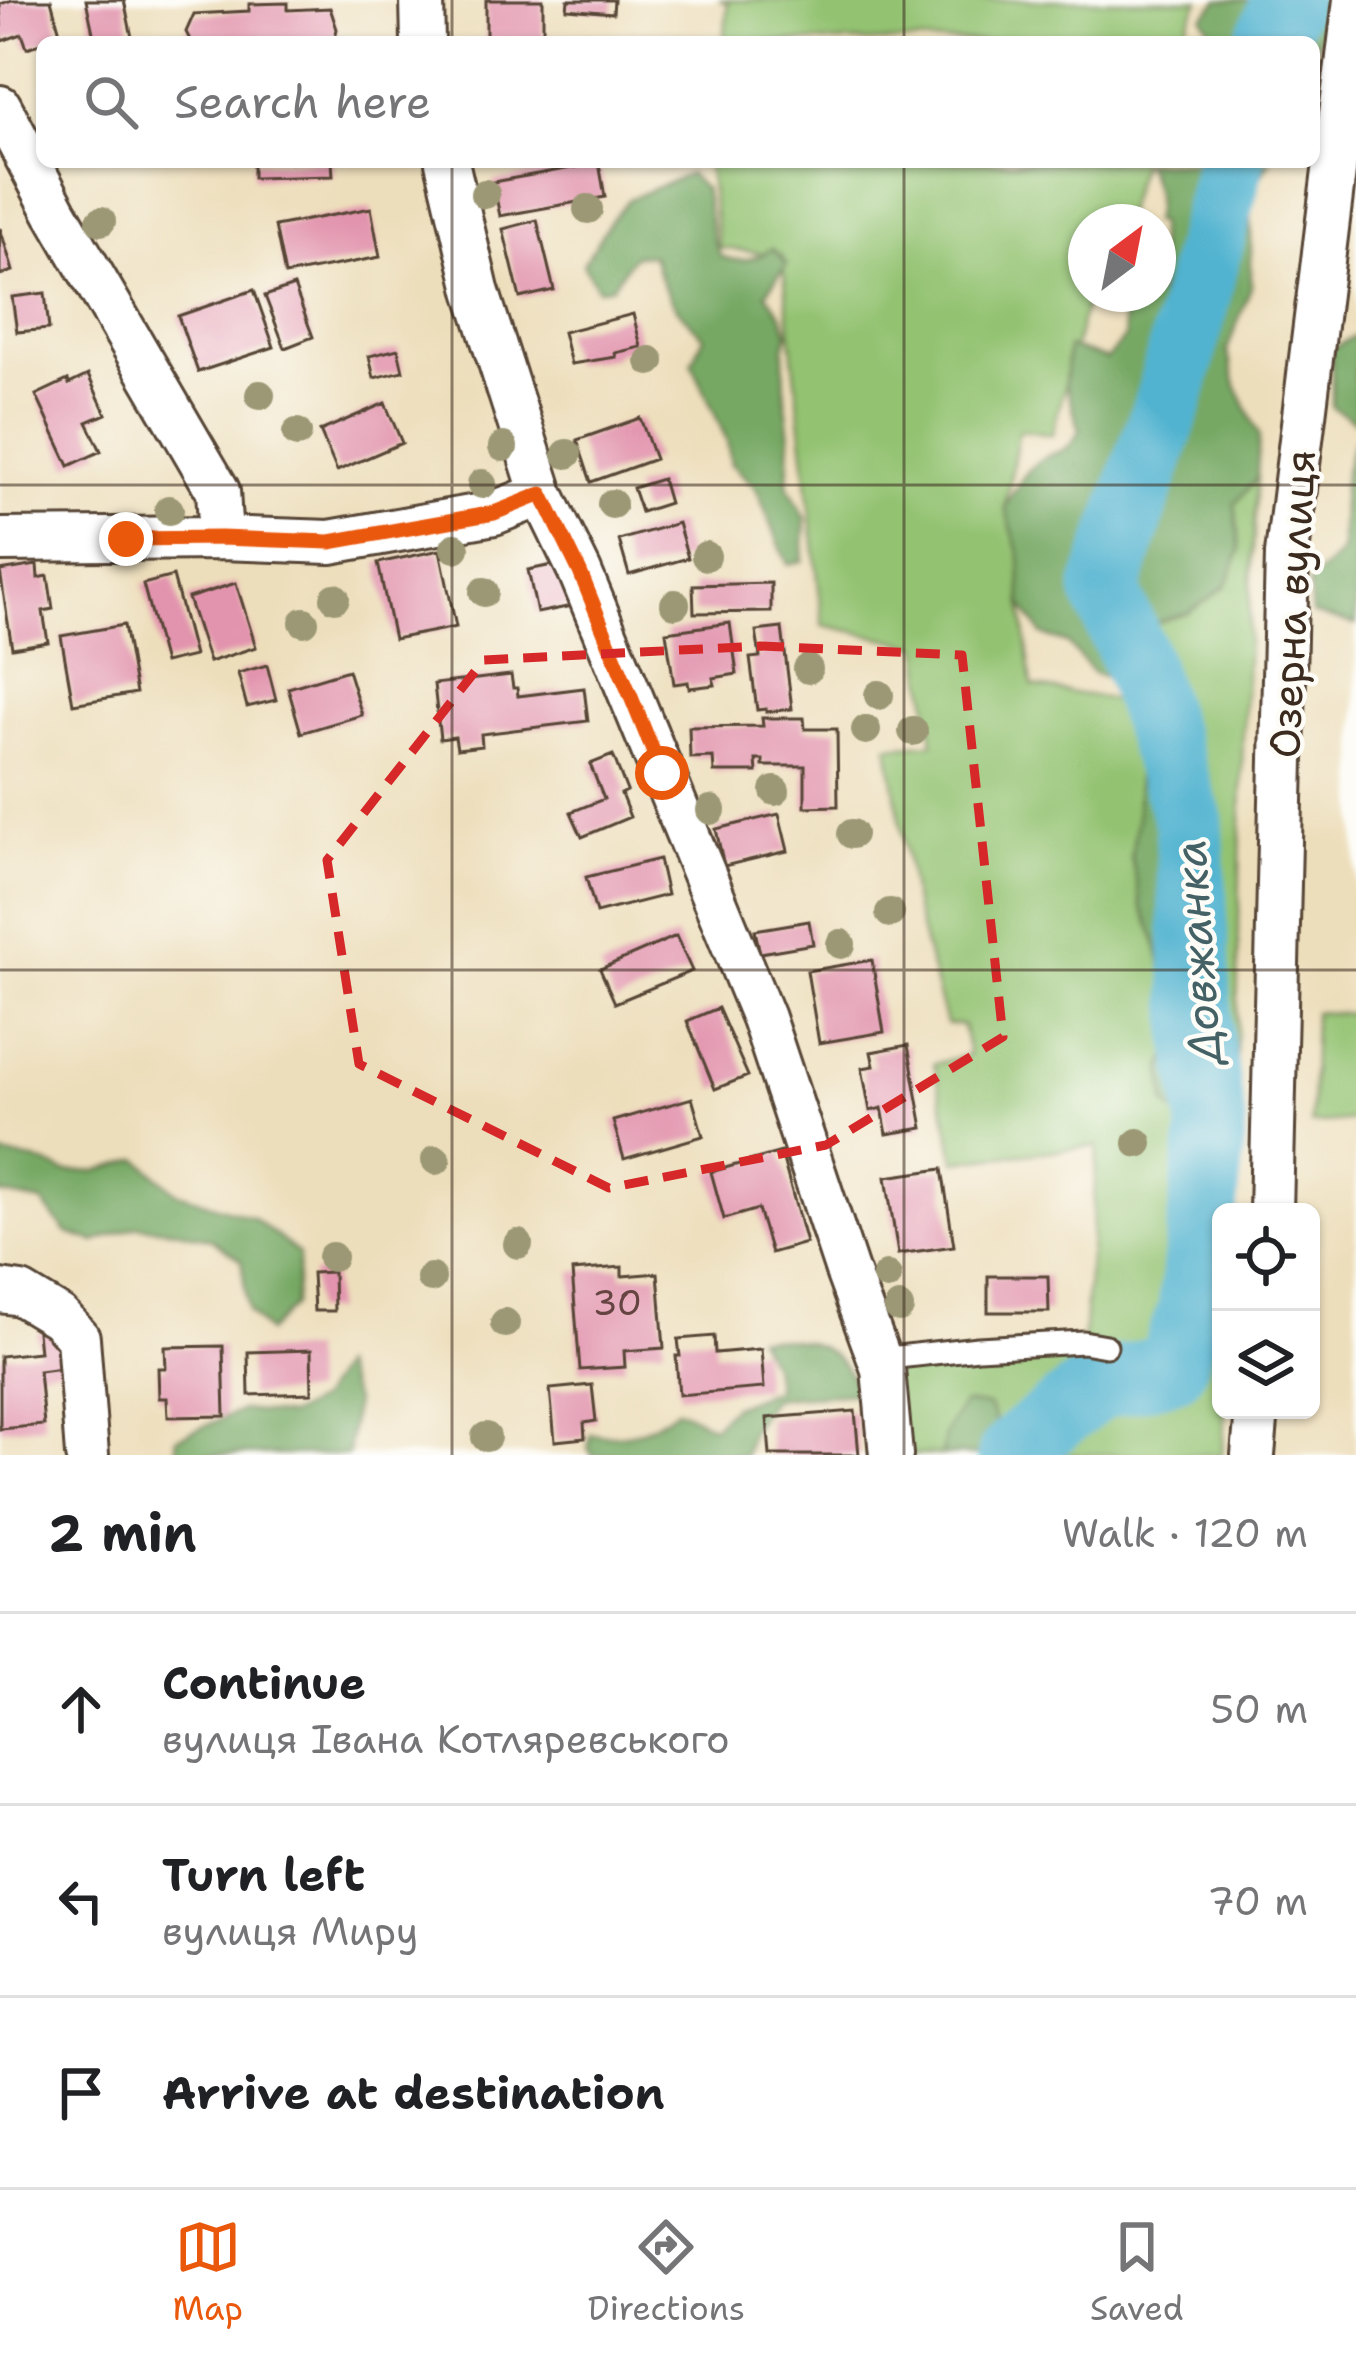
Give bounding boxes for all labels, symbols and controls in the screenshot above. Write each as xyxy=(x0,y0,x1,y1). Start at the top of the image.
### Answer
search box xyxy=(36,36,1320,168)
icon: search xyxy=(78,69,144,135)
text: Search here xyxy=(174,72,431,132)
north arrow xyxy=(1068,204,1176,312)
street label: Озерна вулиця xyxy=(1256,448,1328,760)
route end xyxy=(99,512,153,566)
route start xyxy=(635,746,689,800)
water label: Довжанка xyxy=(1159,838,1235,1069)
map controls xyxy=(1212,1203,1320,1419)
button: locate xyxy=(1212,1203,1320,1311)
house number: 30 xyxy=(592,1278,642,1327)
button: layers xyxy=(1212,1311,1320,1419)
text: 2 min xyxy=(48,1499,197,1567)
text: Walk · 120 m xyxy=(1062,1507,1308,1559)
text: Continue xyxy=(162,1653,366,1713)
icon: ahead xyxy=(48,1676,114,1742)
text: 50 m xyxy=(1210,1683,1308,1735)
text: вулиця Івана Котляревського xyxy=(162,1713,730,1765)
text: Turn left xyxy=(162,1845,365,1905)
icon: left xyxy=(48,1868,114,1934)
text: 70 m xyxy=(1207,1875,1308,1927)
text: вулиця Миру xyxy=(162,1905,418,1957)
icon: arrive xyxy=(48,2060,114,2126)
text: Arrive at destination xyxy=(162,2063,665,2123)
tab: Map xyxy=(172,2214,243,2331)
tab: Directions xyxy=(588,2214,745,2331)
tab: Saved xyxy=(1090,2214,1184,2331)

